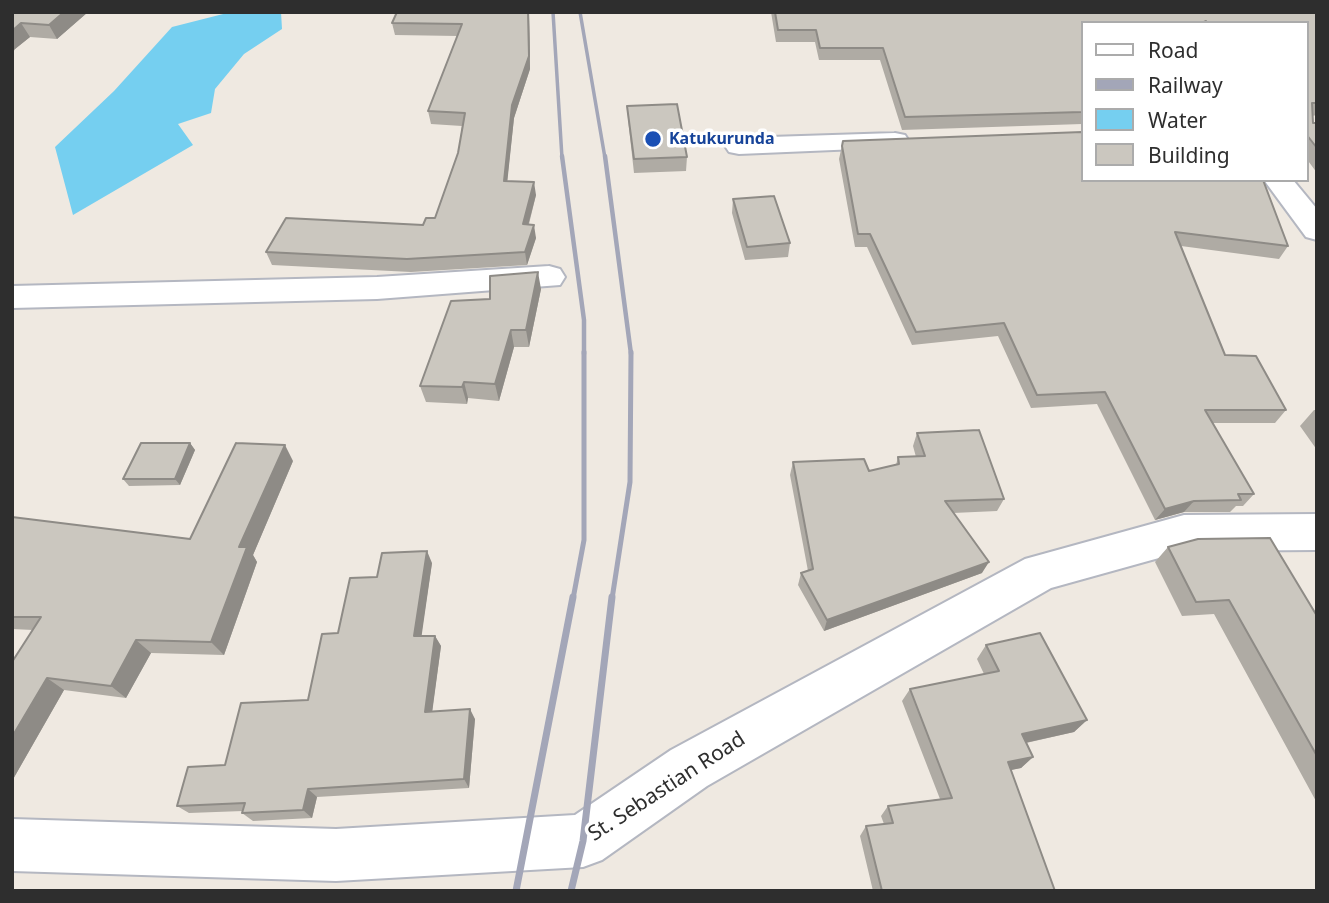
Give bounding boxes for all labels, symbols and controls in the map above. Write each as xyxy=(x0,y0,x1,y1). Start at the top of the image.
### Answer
legend xyxy=(1080,21,1308,182)
text: Road xyxy=(1148,36,1198,64)
text: Railway xyxy=(1148,71,1223,99)
text: Water xyxy=(1148,106,1207,134)
marker: Katukurunda xyxy=(643,129,663,149)
place label: Katukurunda xyxy=(669,129,775,149)
text: Building xyxy=(1148,141,1230,169)
street label: St. Sebastian Road xyxy=(584,727,750,847)

